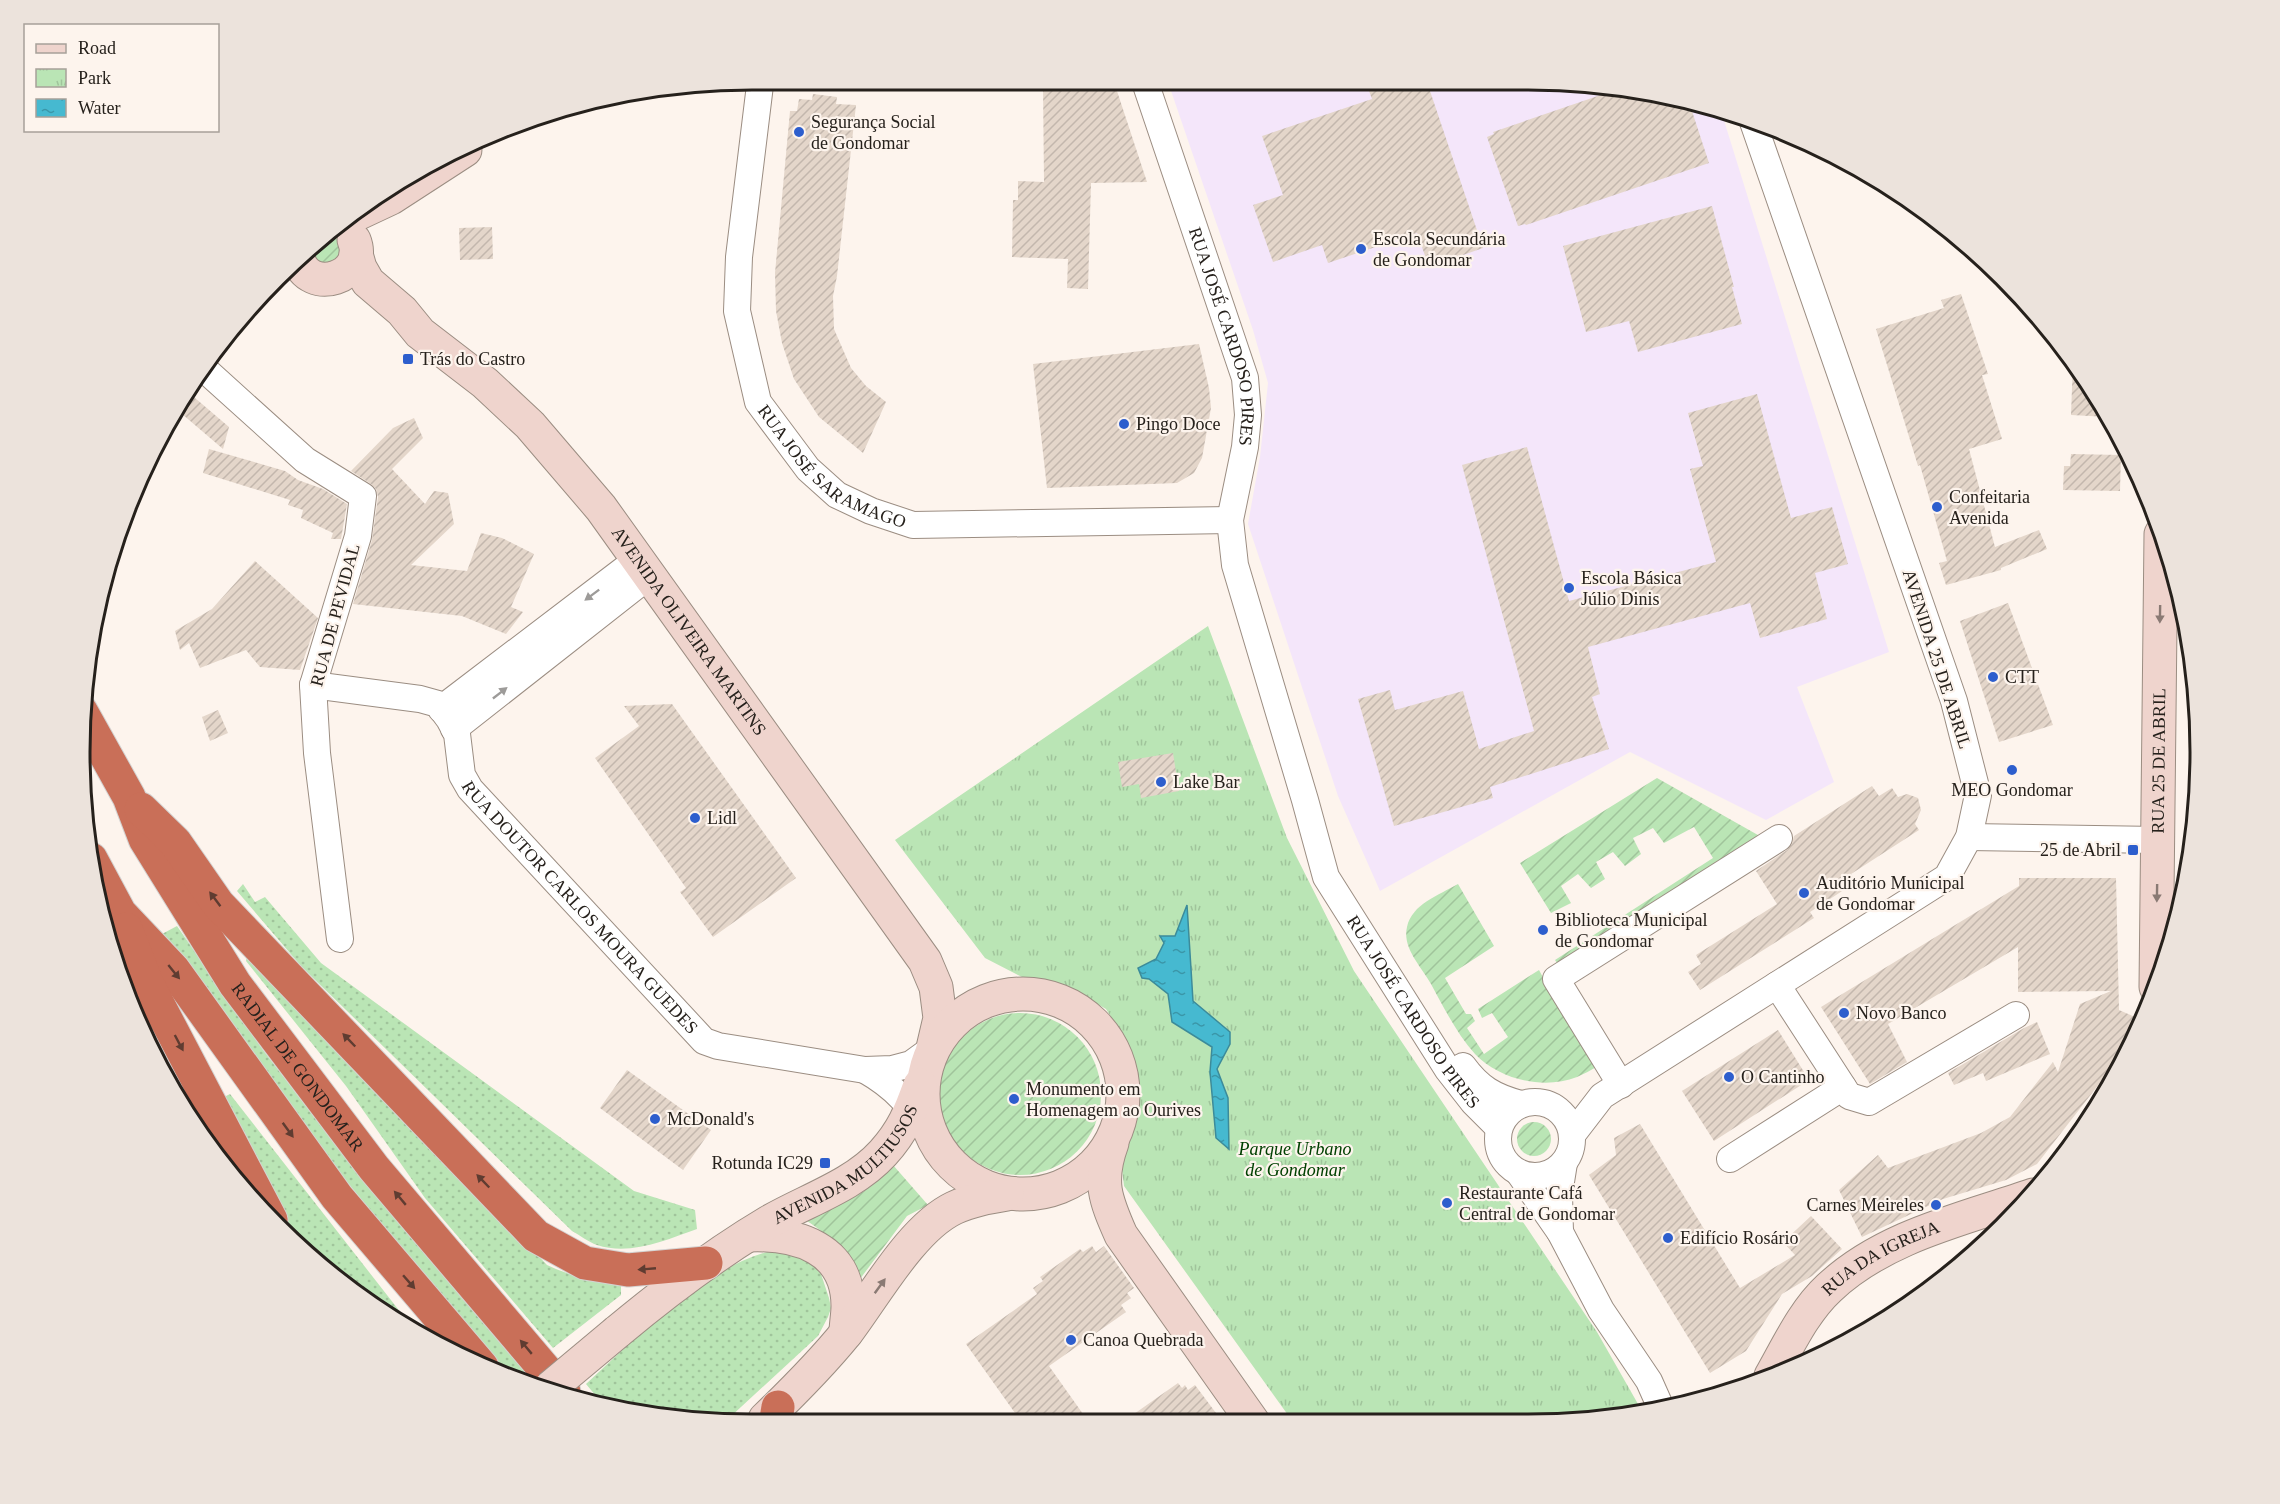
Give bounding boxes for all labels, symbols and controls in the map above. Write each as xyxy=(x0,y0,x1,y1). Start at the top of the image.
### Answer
legend xyxy=(24,24,219,132)
text: Road xyxy=(78,38,116,58)
text: Park xyxy=(78,68,111,88)
text: Water xyxy=(78,98,121,118)
place label: Segurança Social de Gondomar xyxy=(811,112,935,153)
marker: Segurança Social de Gondomar xyxy=(792,125,806,139)
street label: RUA JOSÉ CARDOSO PIRES xyxy=(1185,225,1258,447)
place label: Escola Secundária de Gondomar xyxy=(1373,229,1505,270)
marker: Escola Secundária de Gondomar xyxy=(1354,242,1368,256)
place label: Trás do Castro xyxy=(420,349,525,369)
marker: Trás do Castro xyxy=(401,352,415,366)
street label: RUA JOSÉ SARAMAGO xyxy=(754,401,909,532)
place label: Pingo Doce xyxy=(1136,414,1221,434)
marker: Pingo Doce xyxy=(1117,417,1131,431)
place label: Confeitaria Avenida xyxy=(1949,487,2030,528)
marker: Confeitaria Avenida xyxy=(1930,500,1944,514)
street label: AVENIDA OLIVEIRA MARTINS xyxy=(608,523,770,739)
street label: RUA DE PEVIDAL xyxy=(306,541,364,689)
street label: AVENIDA 25 DE ABRIL xyxy=(1899,567,1975,751)
place label: Escola Básica Júlio Dinis xyxy=(1581,568,1681,609)
marker: Escola Básica Júlio Dinis xyxy=(1562,581,1576,595)
one-way arrow xyxy=(584,588,599,600)
one-way arrow xyxy=(2155,604,2165,623)
place label: CTT xyxy=(2005,667,2039,687)
marker: CTT xyxy=(1986,670,2000,684)
one-way arrow xyxy=(492,686,508,699)
street label: RUA 25 DE ABRIL xyxy=(2148,688,2169,834)
marker: MEO Gondomar xyxy=(2005,763,2019,777)
place label: Lake Bar xyxy=(1173,772,1239,792)
marker: Lake Bar xyxy=(1154,775,1168,789)
street label: RUA DOUTOR CARLOS MOURA GUEDES xyxy=(458,777,702,1038)
place label: MEO Gondomar xyxy=(1951,780,2073,800)
place label: Lidl xyxy=(707,808,737,828)
marker: Lidl xyxy=(688,811,702,825)
place label: 25 de Abril xyxy=(2040,840,2121,860)
marker: 25 de Abril xyxy=(2126,843,2140,857)
place label: Auditório Municipal de Gondomar xyxy=(1816,873,1964,914)
one-way arrow xyxy=(2152,883,2162,902)
marker: Auditório Municipal de Gondomar xyxy=(1797,886,1811,900)
one-way arrow xyxy=(209,891,221,907)
place label: Biblioteca Municipal de Gondomar xyxy=(1555,910,1707,951)
street label: RUA JOSÉ CARDOSO PIRES xyxy=(1343,912,1484,1113)
marker: Biblioteca Municipal de Gondomar xyxy=(1536,923,1550,937)
one-way arrow xyxy=(167,964,179,979)
street label: RADIAL DE GONDOMAR xyxy=(227,979,368,1155)
place label: Novo Banco xyxy=(1856,1003,1946,1023)
marker: Novo Banco xyxy=(1837,1006,1851,1020)
one-way arrow xyxy=(342,1034,356,1048)
one-way arrow xyxy=(174,1035,184,1052)
place label: O Cantinho xyxy=(1741,1067,1825,1087)
marker: O Cantinho xyxy=(1722,1070,1736,1084)
place label: Monumento em Homenagem ao Ourives xyxy=(1026,1079,1201,1120)
marker: Monumento em Homenagem ao Ourives xyxy=(1007,1092,1021,1106)
street label: AVENIDA MULTIUSOS xyxy=(769,1101,922,1228)
place label: McDonald's xyxy=(667,1109,754,1129)
marker: McDonald's xyxy=(648,1112,662,1126)
one-way arrow xyxy=(282,1121,294,1137)
park label: Parque Urbano de Gondomar xyxy=(1238,1139,1351,1180)
place label: Rotunda IC29 xyxy=(712,1153,813,1173)
marker: Rotunda IC29 xyxy=(818,1156,832,1170)
one-way arrow xyxy=(476,1174,490,1189)
place label: Restaurante Cafá Central de Gondomar xyxy=(1459,1183,1615,1224)
one-way arrow xyxy=(393,1190,406,1206)
place label: Carnes Meireles xyxy=(1807,1195,1924,1215)
marker: Restaurante Cafá Central de Gondomar xyxy=(1440,1196,1454,1210)
marker: Carnes Meireles xyxy=(1929,1198,1943,1212)
street label: RUA DA IGREJA xyxy=(1818,1217,1942,1300)
place label: Edifício Rosário xyxy=(1680,1228,1798,1248)
marker: Edifício Rosário xyxy=(1661,1231,1675,1245)
one-way arrow xyxy=(638,1264,657,1274)
one-way arrow xyxy=(403,1274,416,1290)
one-way arrow xyxy=(874,1278,886,1294)
place label: Canoa Quebrada xyxy=(1083,1330,1203,1350)
marker: Canoa Quebrada xyxy=(1064,1333,1078,1347)
one-way arrow xyxy=(520,1340,533,1355)

